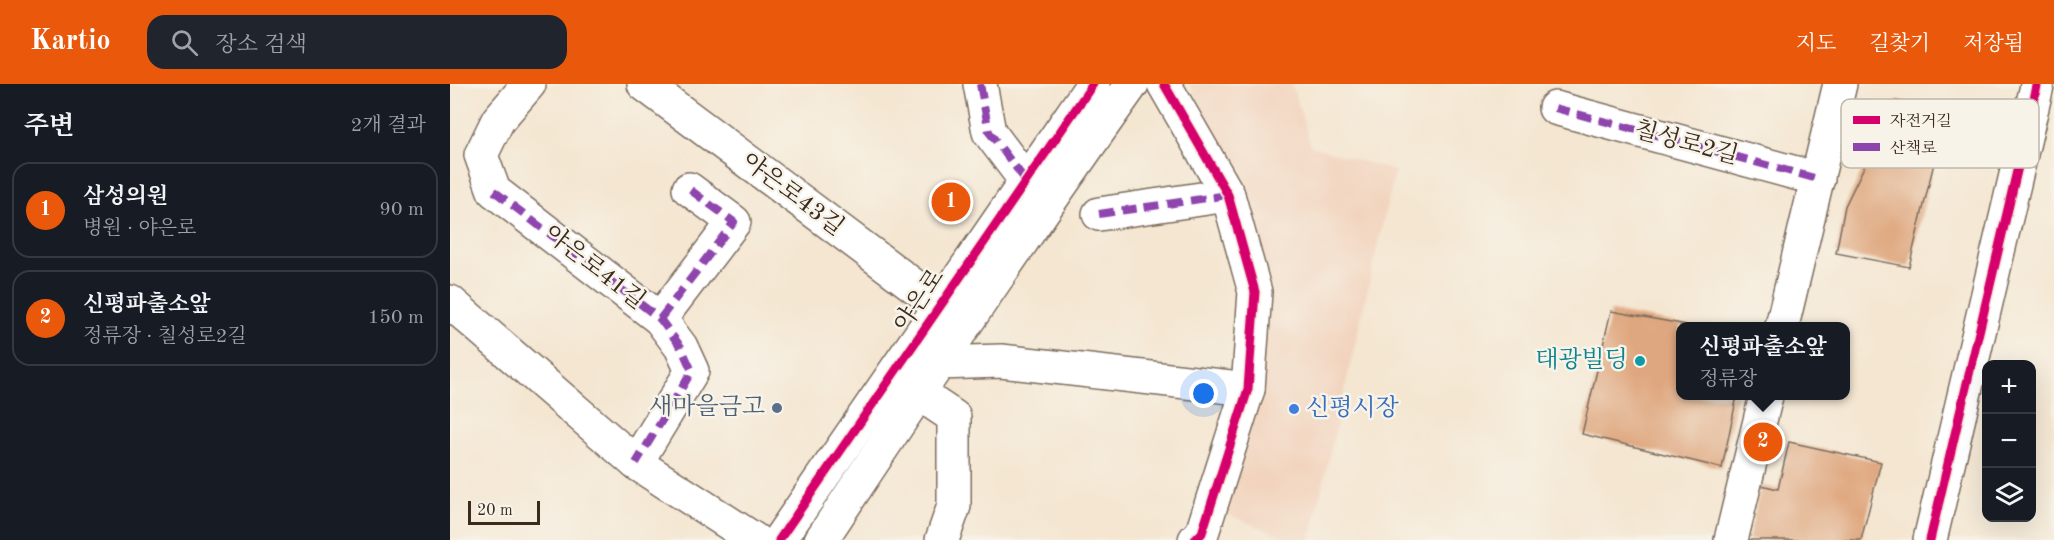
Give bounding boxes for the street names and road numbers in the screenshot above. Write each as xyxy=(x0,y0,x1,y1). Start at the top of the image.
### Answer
street label: 칠성로2길 xyxy=(1631,117,1741,169)
street label: 야은로43길 xyxy=(737,148,849,241)
street label: 야은로41길 xyxy=(539,220,650,315)
street label: 야은로 xyxy=(889,264,949,337)

